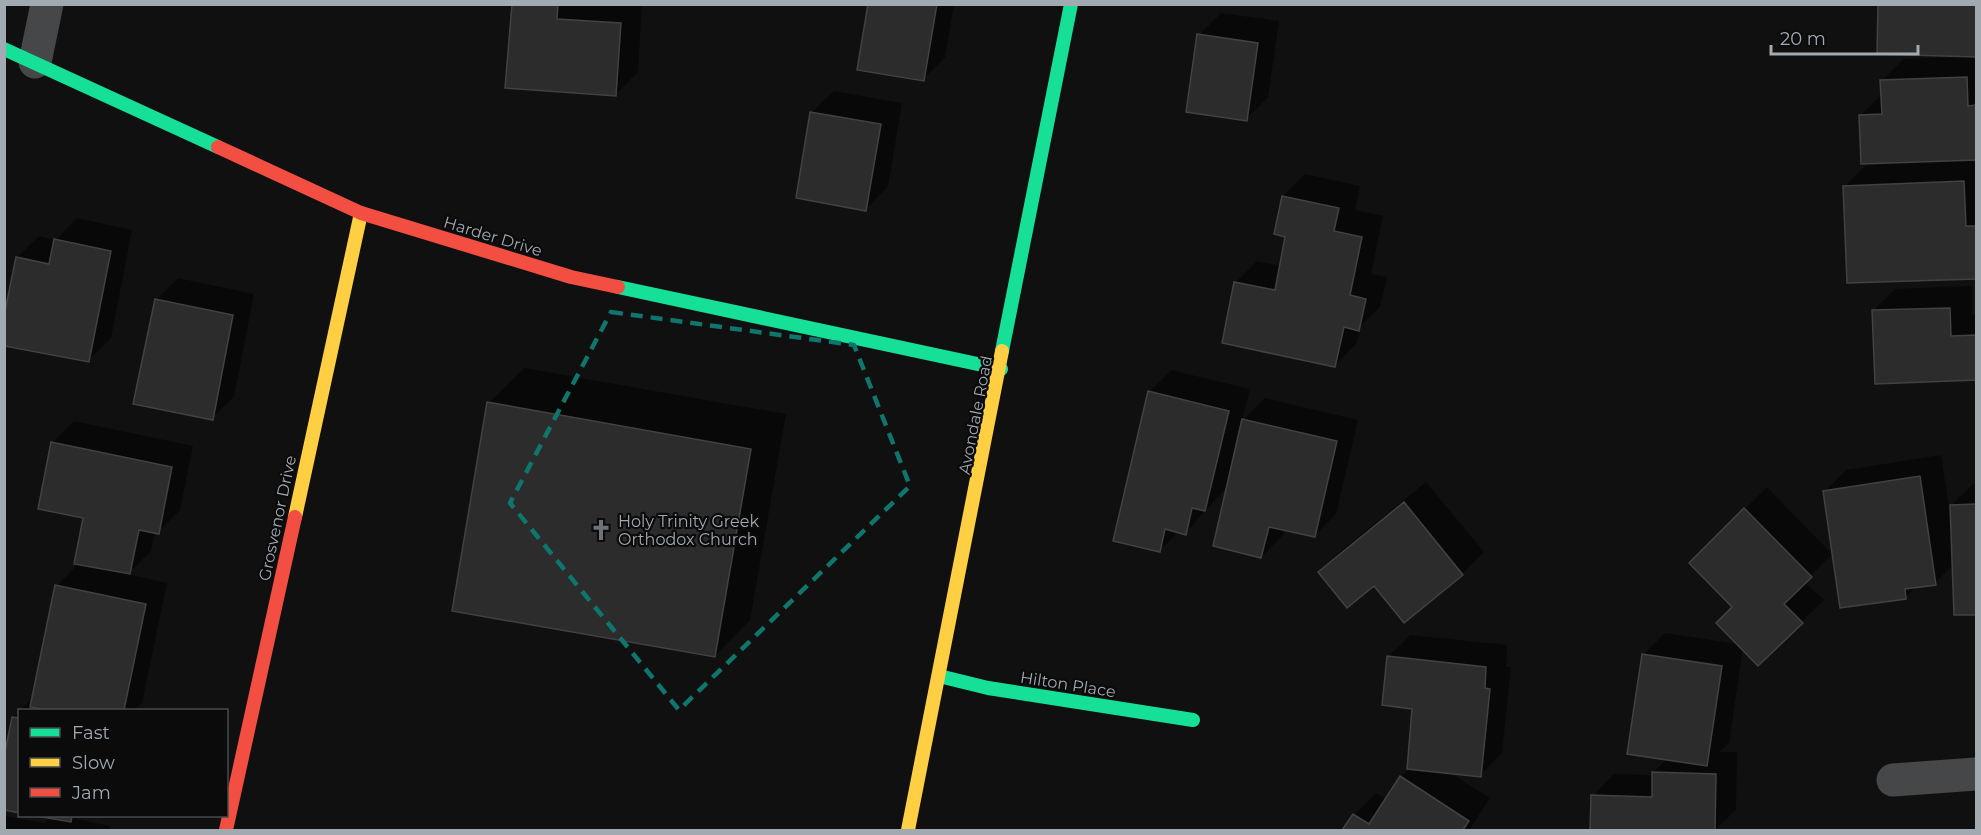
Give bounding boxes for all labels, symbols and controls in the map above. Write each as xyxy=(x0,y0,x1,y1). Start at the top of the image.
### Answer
scale bar xyxy=(1771,18,1918,56)
text: 20 m xyxy=(1780,28,1826,50)
street label: Harder Drive xyxy=(441,213,544,260)
street label: Avondale Road xyxy=(955,354,996,476)
street label: Grosvenor Drive xyxy=(255,454,300,583)
place label: Holy Trinity Greek Orthodox Church xyxy=(618,512,759,549)
church icon: Holy Trinity Greek Orthodox Church xyxy=(589,518,613,542)
street label: Hilton Place xyxy=(1019,668,1117,701)
legend xyxy=(18,709,228,817)
text: Fast xyxy=(72,722,110,744)
text: Slow xyxy=(72,752,115,774)
text: Jam xyxy=(71,782,111,804)

